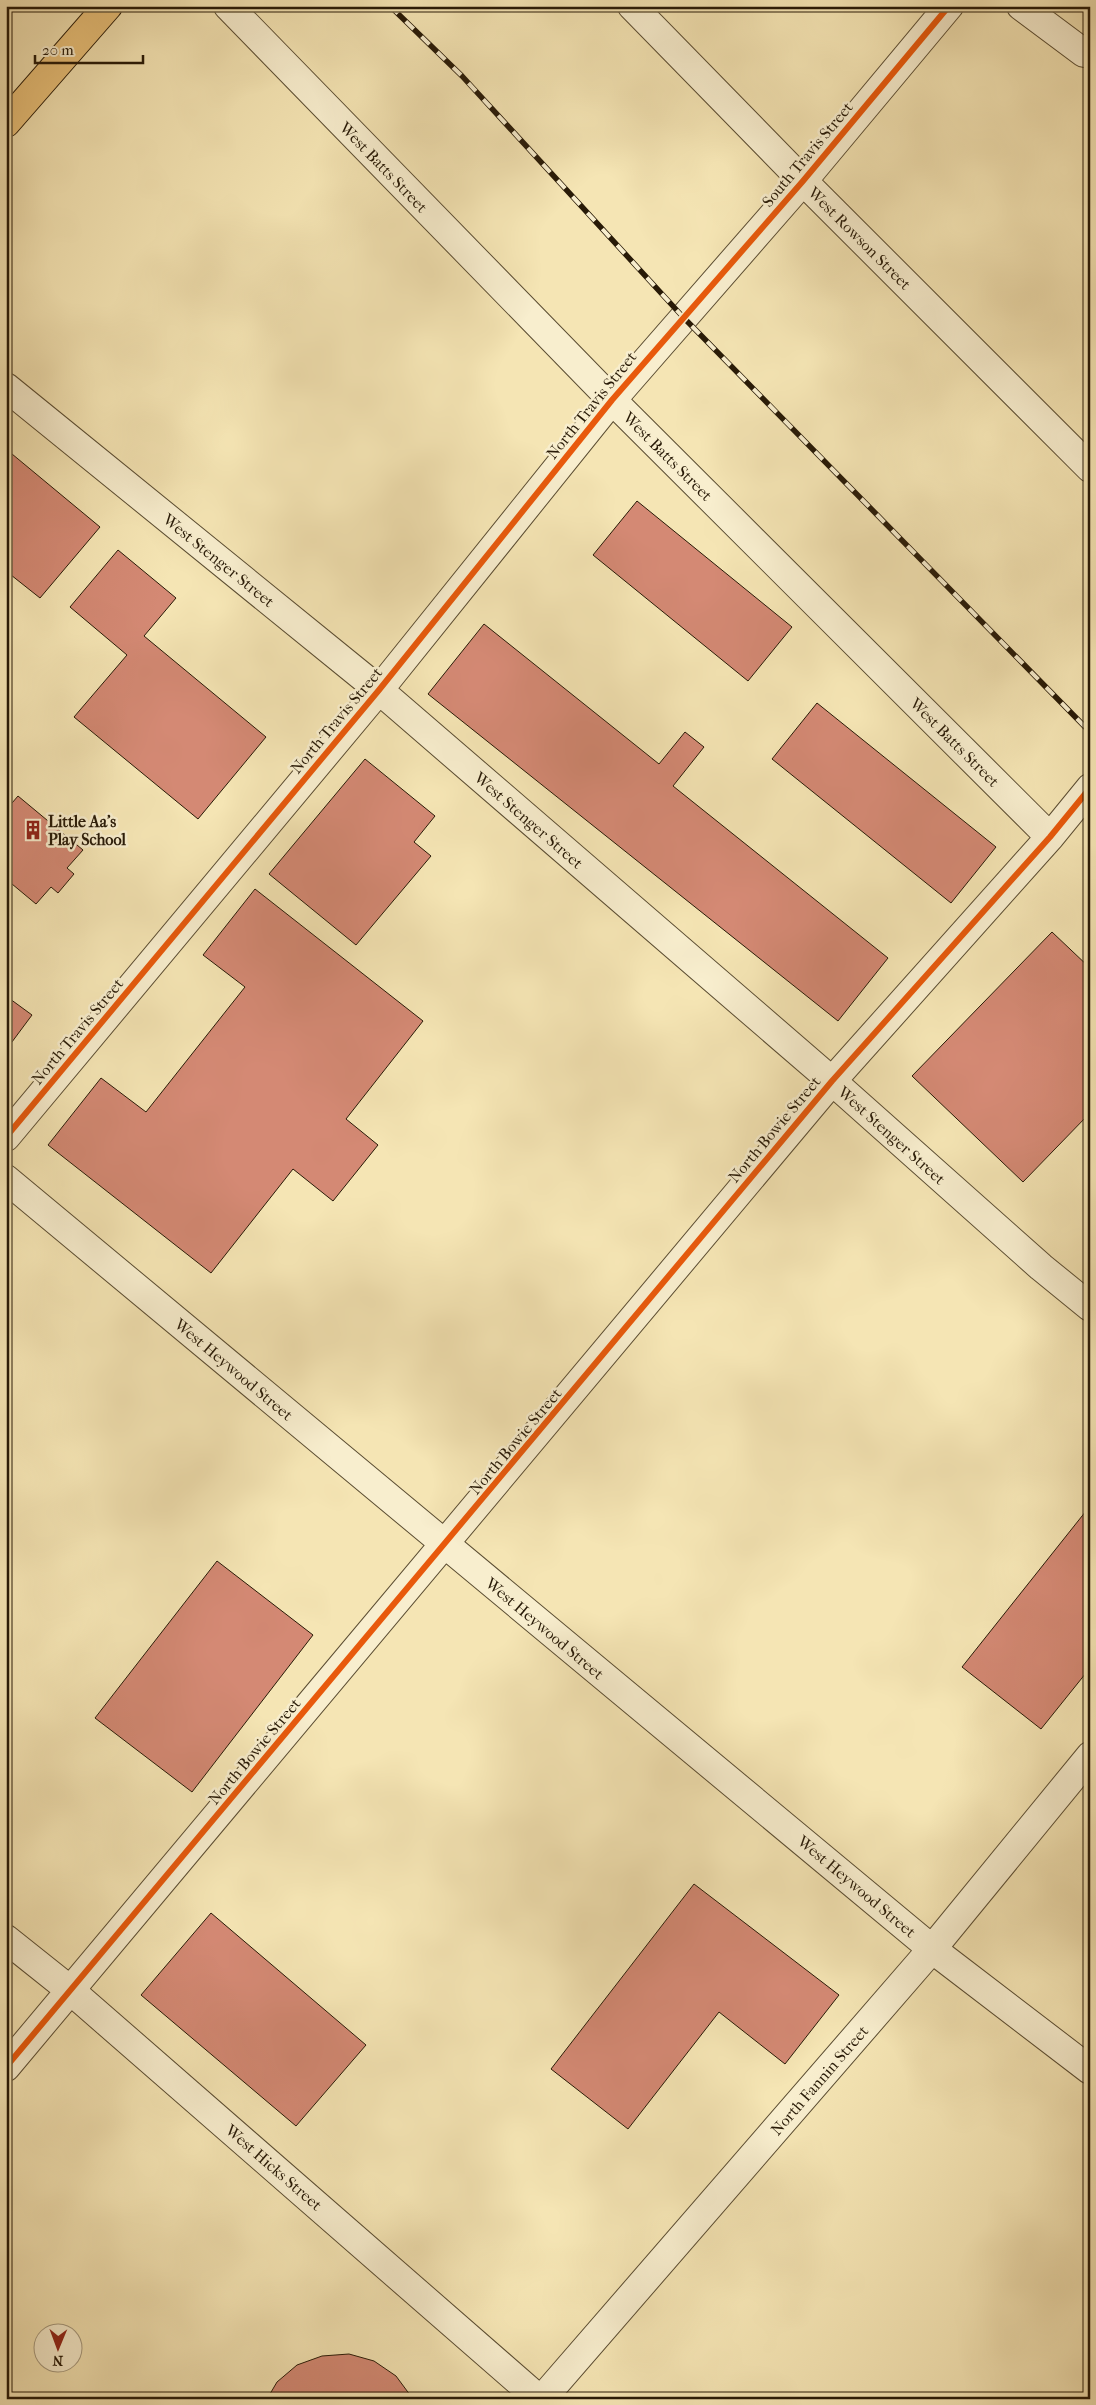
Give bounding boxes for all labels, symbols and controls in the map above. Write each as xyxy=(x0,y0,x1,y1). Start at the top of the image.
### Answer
scale bar xyxy=(35,32,142,64)
text: 20 m xyxy=(42,41,74,59)
street label: South Travis Street xyxy=(758,98,857,211)
street label: West Batts Street xyxy=(335,117,432,217)
street label: West Rowson Street xyxy=(804,182,915,294)
street label: North Travis Street xyxy=(542,348,641,463)
street label: West Batts Street xyxy=(618,407,716,505)
street label: West Stenger Street xyxy=(158,509,278,611)
street label: North Travis Street xyxy=(286,663,387,777)
street label: West Batts Street xyxy=(905,693,1003,791)
street label: West Stenger Street xyxy=(470,767,587,873)
place label: Little Aa's Play School xyxy=(48,812,126,850)
building icon: Little Aa's Play School xyxy=(22,819,44,841)
street label: North Travis Street xyxy=(27,974,128,1088)
street label: North Bowie Street xyxy=(724,1072,825,1186)
street label: West Stenger Street xyxy=(833,1082,949,1189)
street label: West Heywood Street xyxy=(170,1314,297,1425)
street label: North Bowie Street xyxy=(465,1384,566,1498)
street label: West Heywood Street xyxy=(481,1573,608,1684)
street label: North Bowie Street xyxy=(204,1694,305,1808)
street label: West Heywood Street xyxy=(793,1831,920,1942)
street label: North Fannin Street xyxy=(767,2021,872,2139)
street label: West Hicks Street xyxy=(221,2120,326,2215)
north arrow xyxy=(32,2322,82,2372)
text: N xyxy=(52,2352,63,2369)

